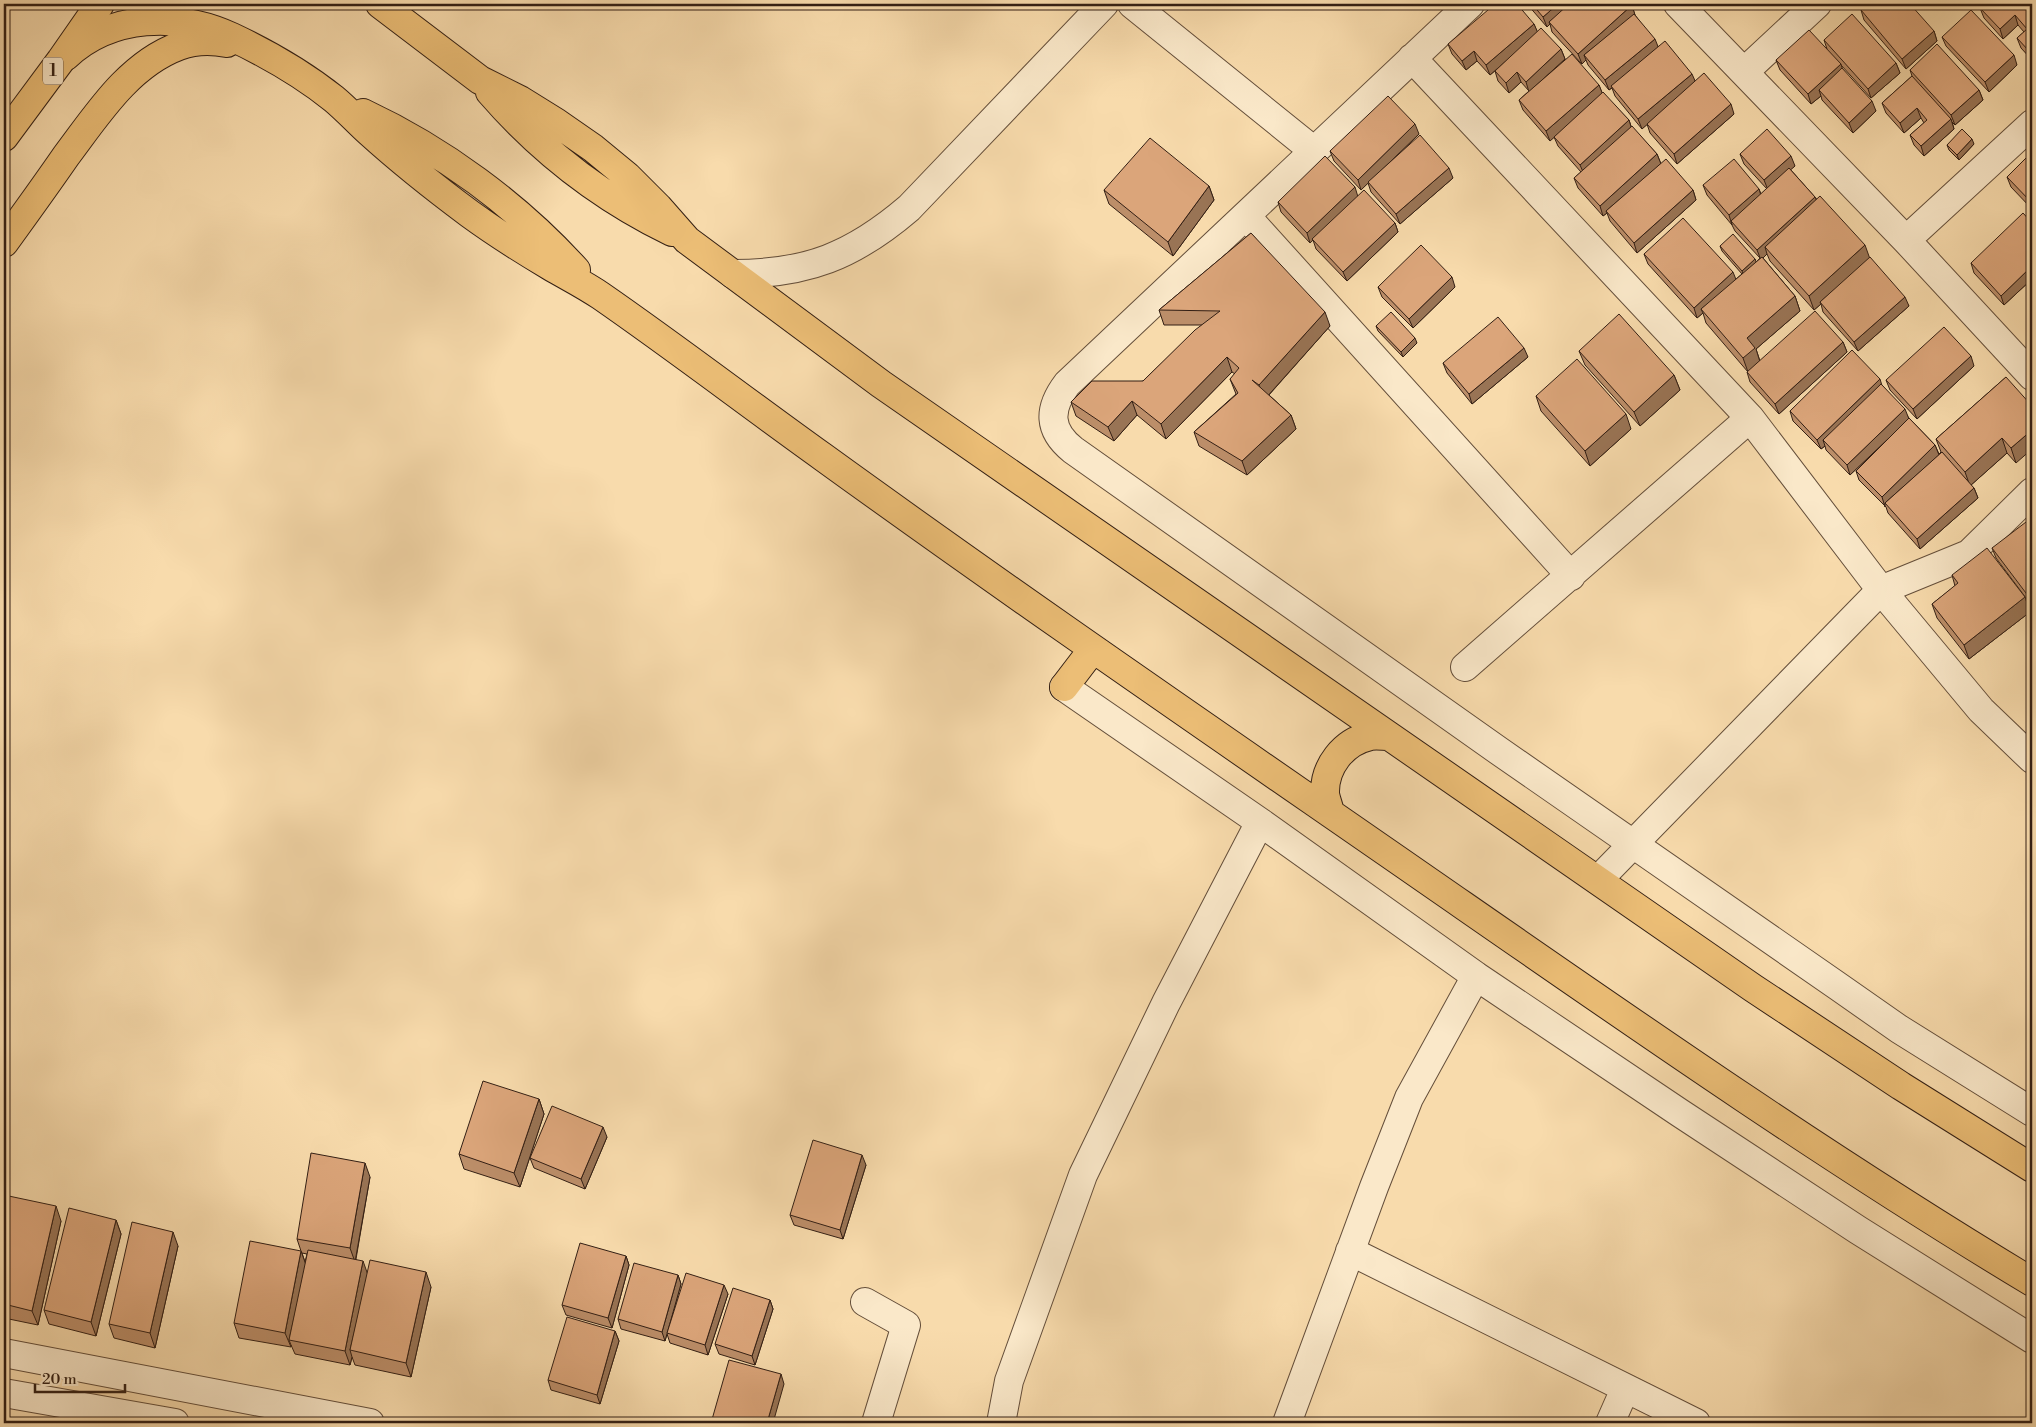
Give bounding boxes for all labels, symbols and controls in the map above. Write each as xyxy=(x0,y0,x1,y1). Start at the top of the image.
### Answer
road number: 1 xyxy=(43,58,63,84)
scale bar xyxy=(35,1362,125,1394)
text: 20 m xyxy=(42,1370,77,1389)

